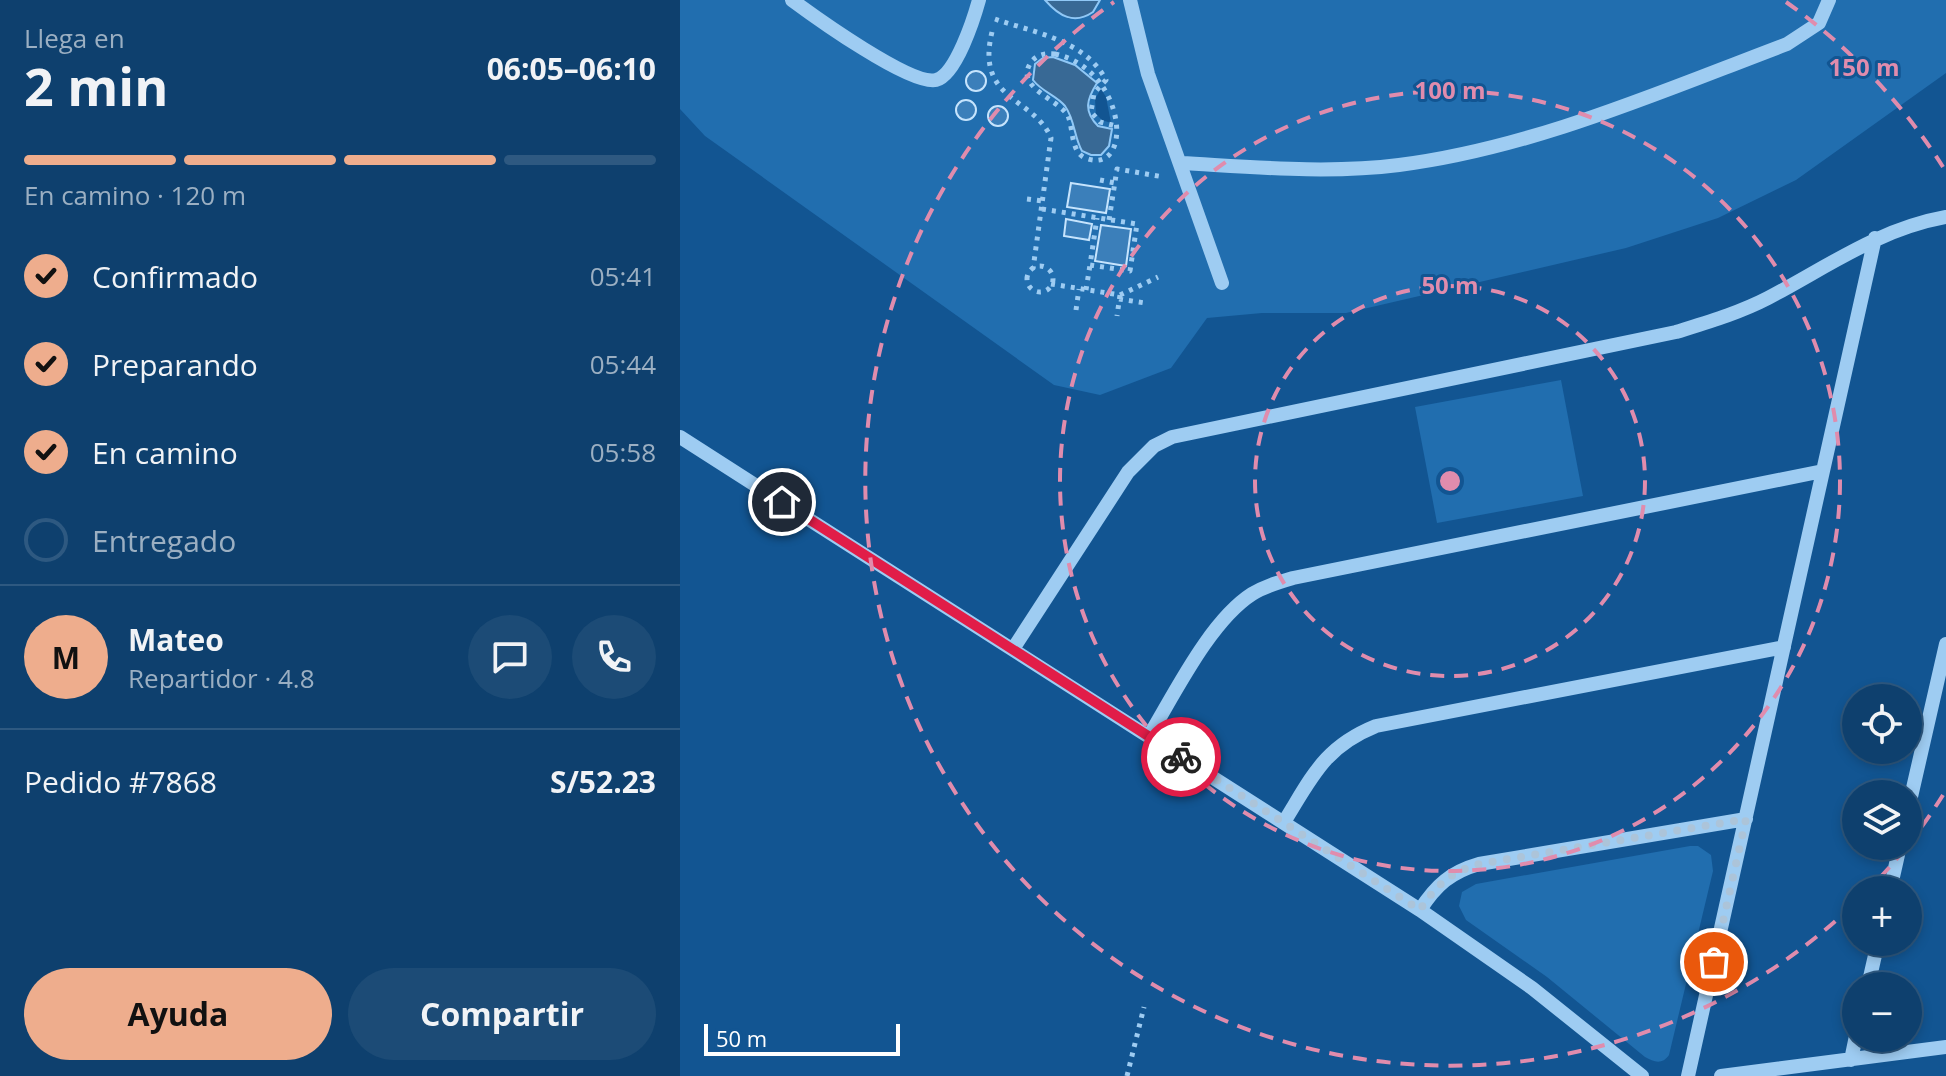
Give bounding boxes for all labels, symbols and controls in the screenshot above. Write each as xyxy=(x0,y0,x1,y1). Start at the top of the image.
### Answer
text: Llega en xyxy=(24,20,125,56)
text: 06:05–06:10 xyxy=(487,48,656,89)
text: 2 min xyxy=(24,50,168,121)
text: 150 m xyxy=(1829,50,1899,83)
text: 100 m xyxy=(1415,73,1485,106)
text: En camino · 120 m xyxy=(24,177,246,213)
icon: check xyxy=(24,254,68,298)
text: Confirmado xyxy=(92,256,258,297)
text: 05:41 xyxy=(590,258,656,294)
text: 50 m xyxy=(1421,268,1479,301)
icon: check xyxy=(24,342,68,386)
text: Preparando xyxy=(92,344,258,385)
text: 05:44 xyxy=(590,346,656,382)
icon: check xyxy=(24,430,68,474)
text: En camino xyxy=(92,432,238,473)
text: 05:58 xyxy=(590,434,656,470)
centre of rings xyxy=(1436,467,1464,495)
pin xyxy=(748,468,816,536)
icon: home xyxy=(760,480,804,524)
text: Entregado xyxy=(92,520,236,561)
button: chat xyxy=(468,615,552,699)
button: phone xyxy=(572,615,656,699)
text: Mateo xyxy=(128,619,224,660)
text: M xyxy=(52,637,80,678)
text: Repartidor · 4.8 xyxy=(128,660,315,696)
map controls xyxy=(1842,684,1922,1052)
button: locate xyxy=(1842,684,1922,764)
courier xyxy=(1141,717,1221,797)
icon: bike xyxy=(1159,735,1203,779)
text: Pedido #7868 xyxy=(24,761,217,802)
text: S/52.23 xyxy=(550,761,656,802)
button: layers xyxy=(1842,780,1922,860)
button: + xyxy=(1842,876,1922,956)
pin xyxy=(1680,928,1748,996)
icon: bag xyxy=(1692,940,1736,984)
button: Ayuda xyxy=(24,968,332,1060)
button: Compartir xyxy=(348,968,656,1060)
button: − xyxy=(1842,972,1922,1052)
scale bar xyxy=(704,1020,900,1056)
text: 50 m xyxy=(716,1023,767,1053)

